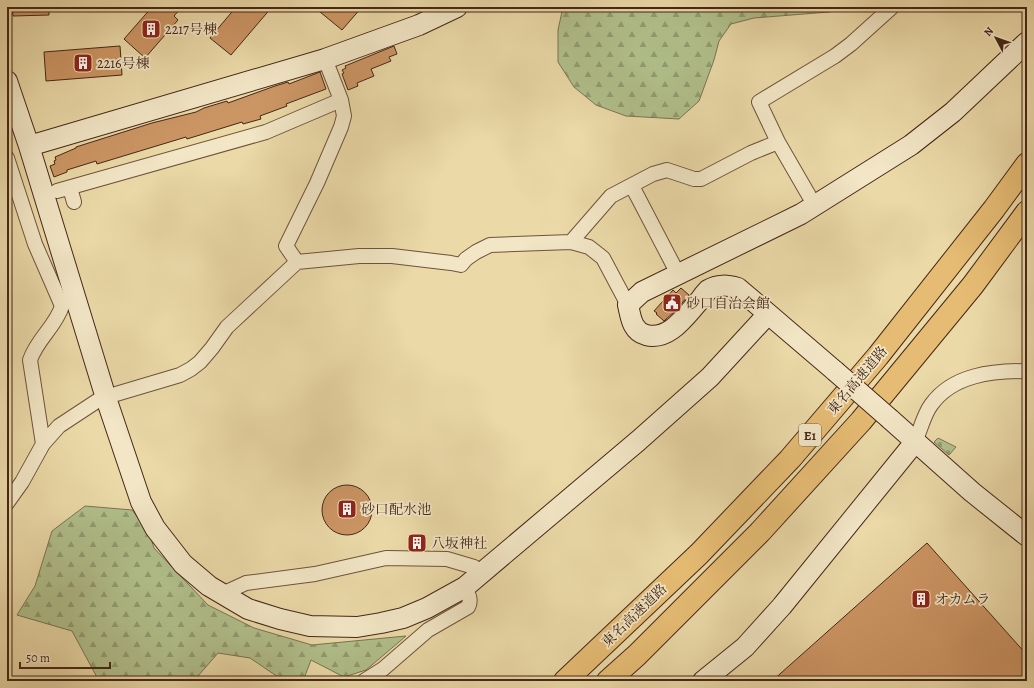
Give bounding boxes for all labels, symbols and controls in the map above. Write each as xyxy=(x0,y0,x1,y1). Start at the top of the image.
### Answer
building icon: 2217号棟 xyxy=(140,18,162,40)
north arrow xyxy=(976,18,1016,58)
place label: 2217号棟 xyxy=(165,20,217,39)
text: N xyxy=(981,24,997,40)
building icon: 2216号棟 xyxy=(72,52,94,74)
place label: 2216号棟 xyxy=(97,54,150,73)
public building icon: 砂口自治会館 xyxy=(661,292,683,314)
place label: 砂口自治会館 xyxy=(686,294,770,313)
street label: 東名高速道路 xyxy=(823,342,892,419)
road number: E1 xyxy=(799,424,821,446)
building icon: 砂口配水池 xyxy=(336,498,358,520)
place label: 砂口配水池 xyxy=(361,500,431,519)
building icon: 八坂神社 xyxy=(406,532,428,554)
place label: 八坂神社 xyxy=(431,534,487,553)
street label: 東名高速道路 xyxy=(598,579,671,651)
building icon: オカムラ xyxy=(910,588,932,610)
place label: オカムラ xyxy=(935,590,991,609)
scale bar xyxy=(20,644,110,670)
text: 50 m xyxy=(26,650,50,666)

